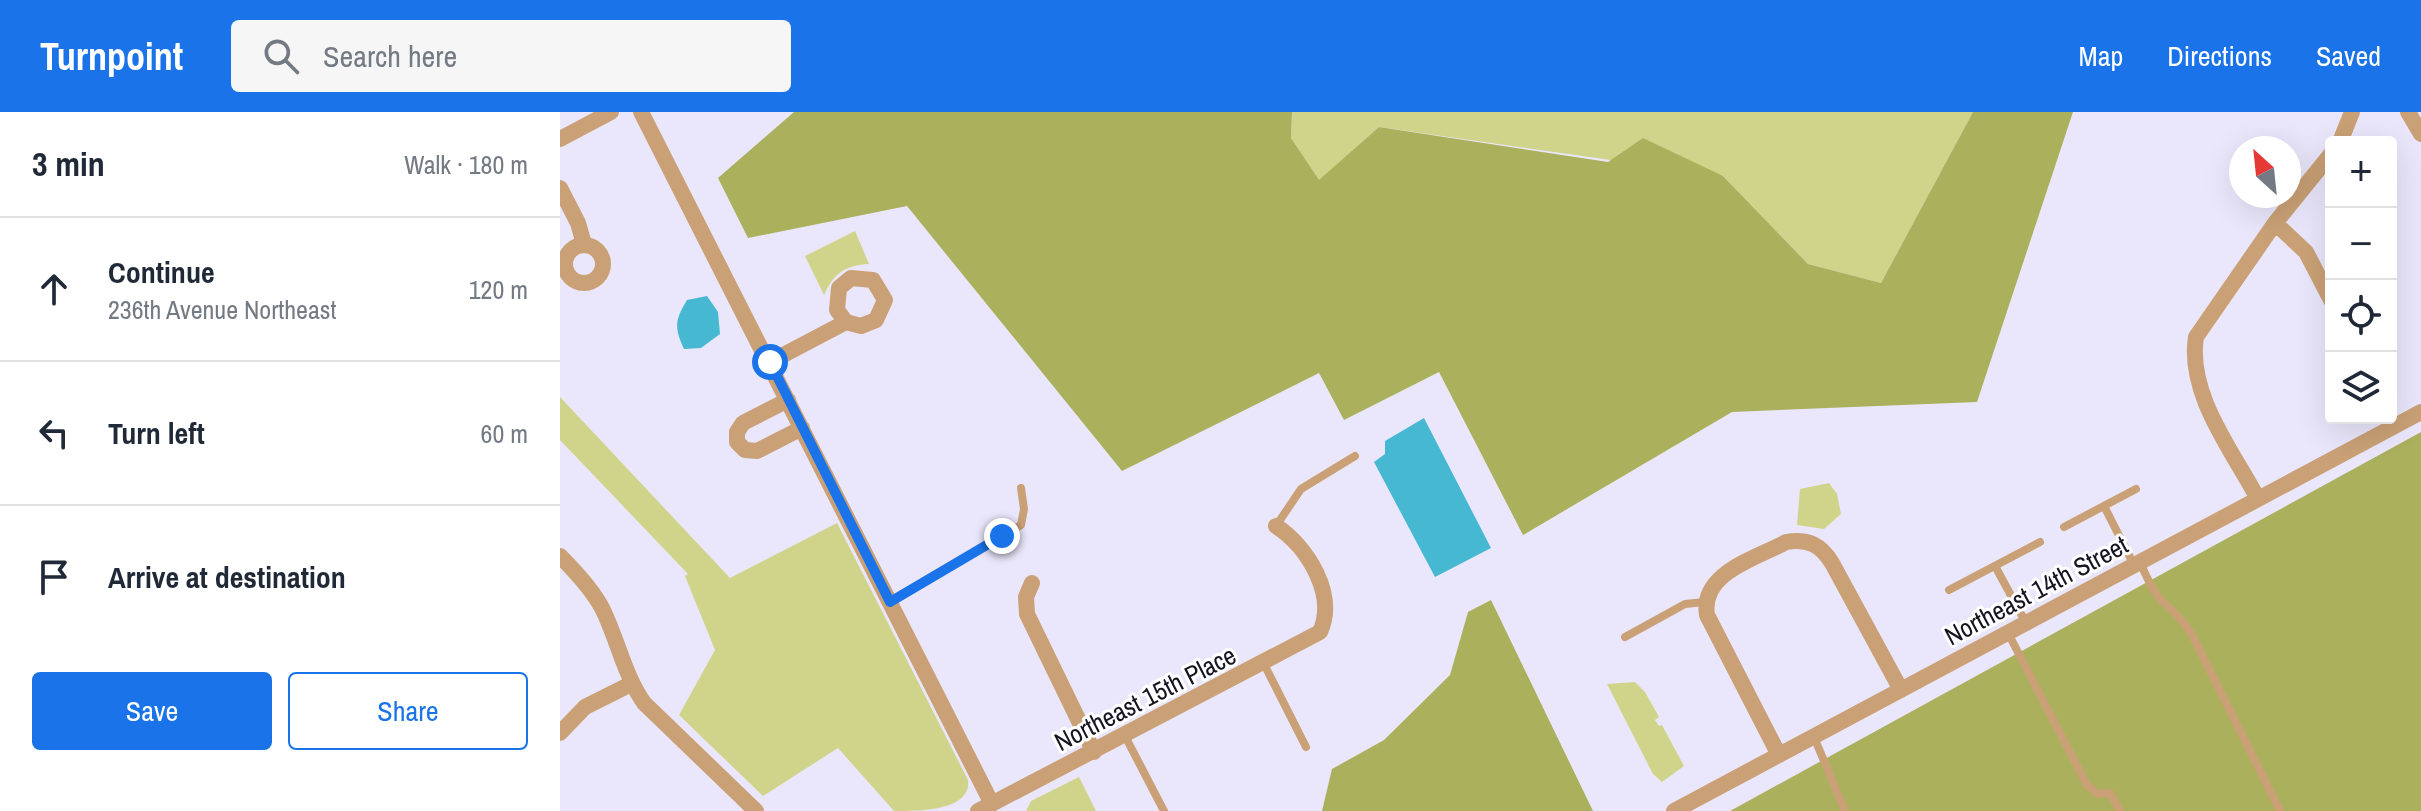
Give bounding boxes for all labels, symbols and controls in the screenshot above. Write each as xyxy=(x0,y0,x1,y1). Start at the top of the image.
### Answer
search box xyxy=(231,20,791,92)
text: Turnpoint xyxy=(40,31,183,82)
icon: search xyxy=(259,34,303,78)
text: Search here xyxy=(323,36,457,76)
text: Map xyxy=(2079,37,2123,75)
text: Directions xyxy=(2167,37,2272,75)
text: Saved xyxy=(2316,37,2381,75)
north arrow xyxy=(2229,136,2301,208)
map controls xyxy=(2325,136,2397,424)
button: + xyxy=(2325,136,2397,208)
text: 3 min xyxy=(32,141,105,187)
text: Walk · 180 m xyxy=(404,147,528,182)
button: − xyxy=(2325,208,2397,280)
text: Continue xyxy=(108,252,215,292)
icon: ahead xyxy=(32,267,76,311)
text: 120 m xyxy=(469,272,528,307)
button: locate xyxy=(2325,280,2397,352)
text: 236th Avenue Northeast xyxy=(108,292,336,327)
route start xyxy=(752,344,788,380)
button: layers xyxy=(2325,352,2397,424)
icon: left xyxy=(32,411,76,455)
text: Turn left xyxy=(108,413,205,453)
text: 60 m xyxy=(481,416,528,451)
route end xyxy=(984,518,1020,554)
street label: Northeast 14th Street xyxy=(1938,527,2134,653)
icon: arrive xyxy=(32,555,76,599)
text: Arrive at destination xyxy=(108,557,346,597)
street label: Northeast 15th Place xyxy=(1048,637,1242,759)
button: Save xyxy=(32,672,272,750)
button: Share xyxy=(288,672,528,750)

